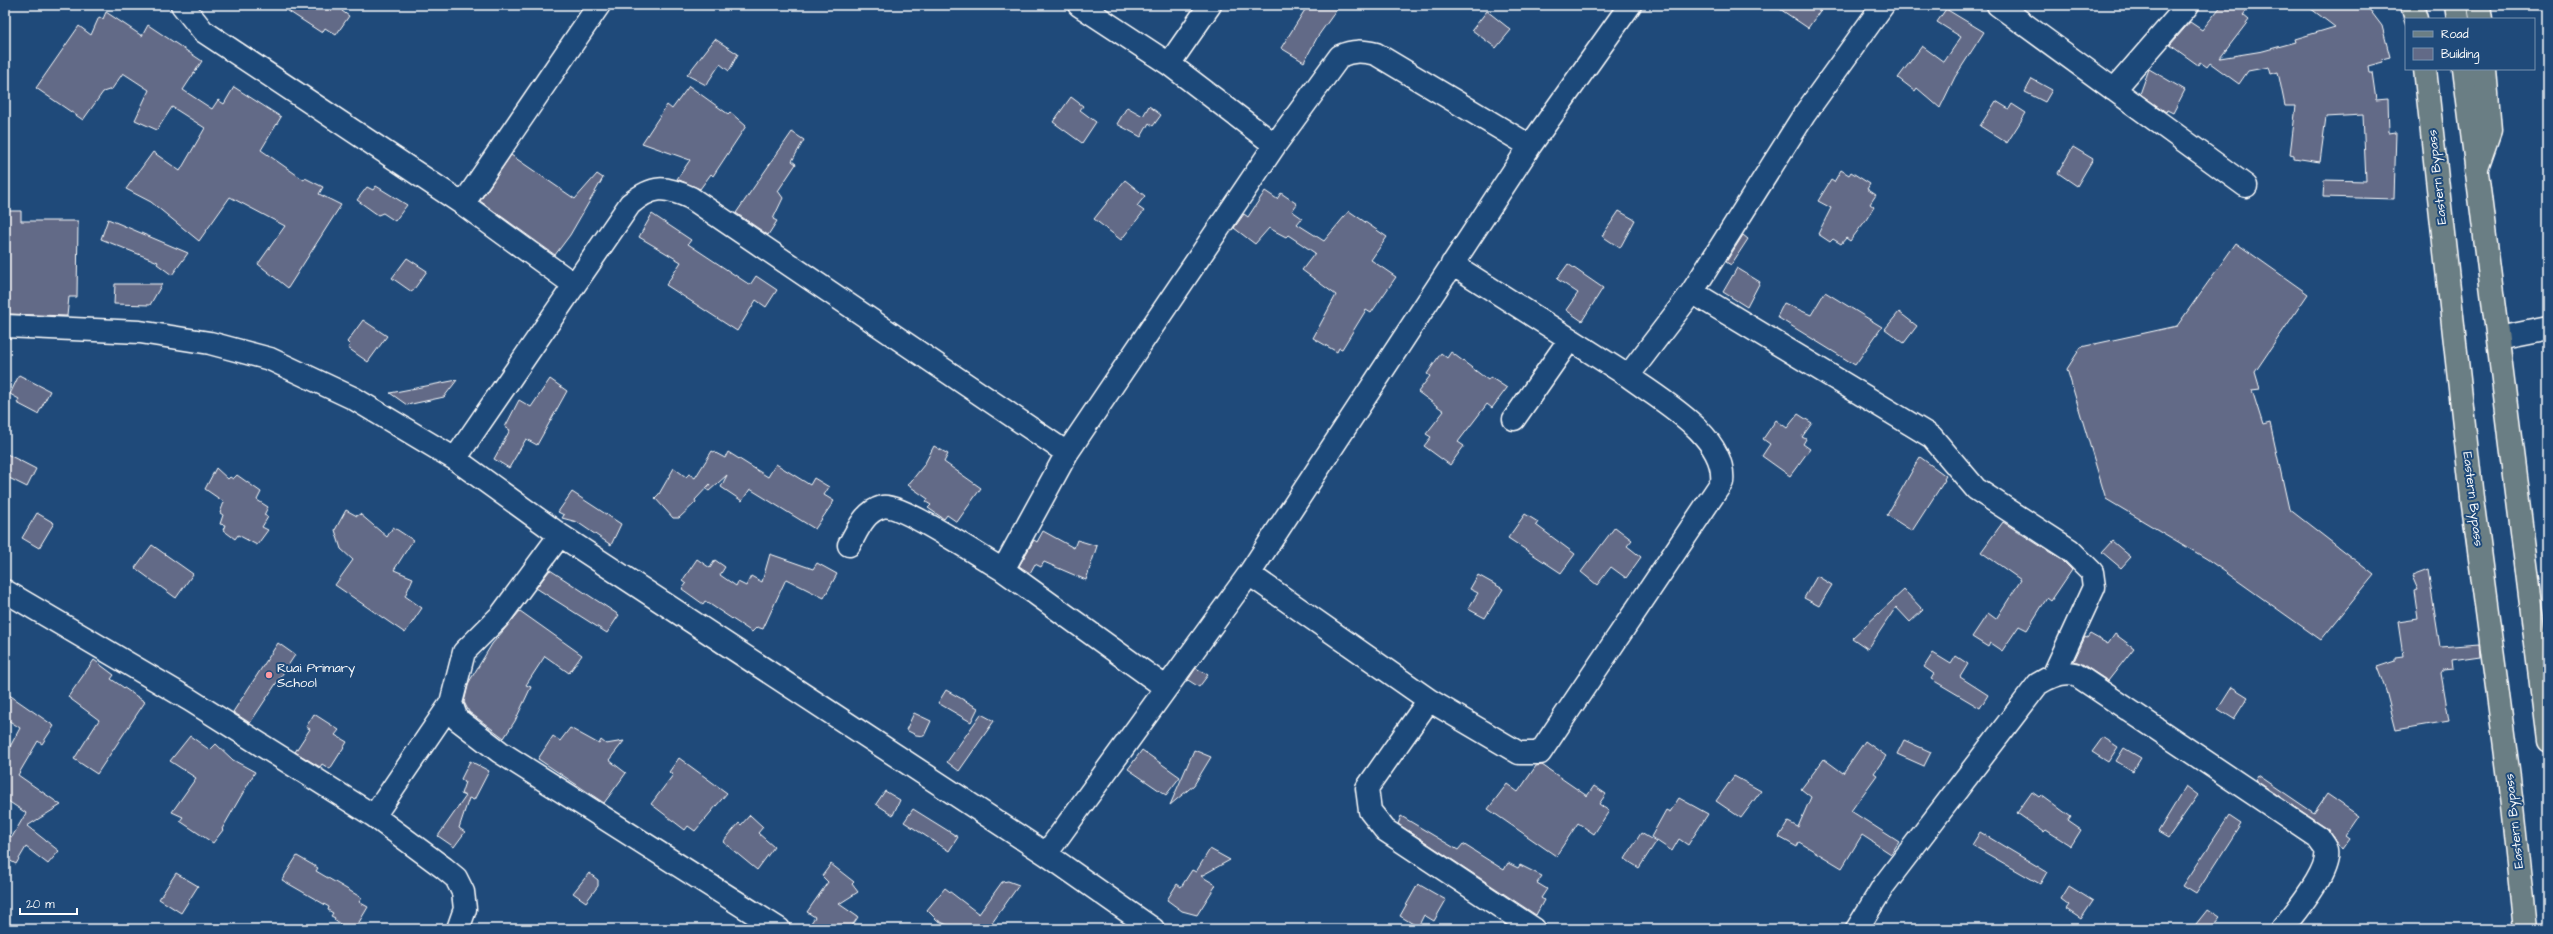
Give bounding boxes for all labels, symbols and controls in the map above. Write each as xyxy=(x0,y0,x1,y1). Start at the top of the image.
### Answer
legend xyxy=(2405,18,2535,70)
text: Road xyxy=(2441,26,2469,43)
text: Building xyxy=(2441,46,2479,64)
street label: Eastern Bypass xyxy=(2423,128,2452,225)
street label: Eastern Bypass xyxy=(2457,451,2488,548)
place label: Ruai Primary School xyxy=(277,659,355,692)
marker: Ruai Primary School xyxy=(264,670,274,680)
street label: Eastern Bypass xyxy=(2500,772,2529,869)
scale bar xyxy=(20,890,77,916)
text: 20 m xyxy=(26,896,55,913)

